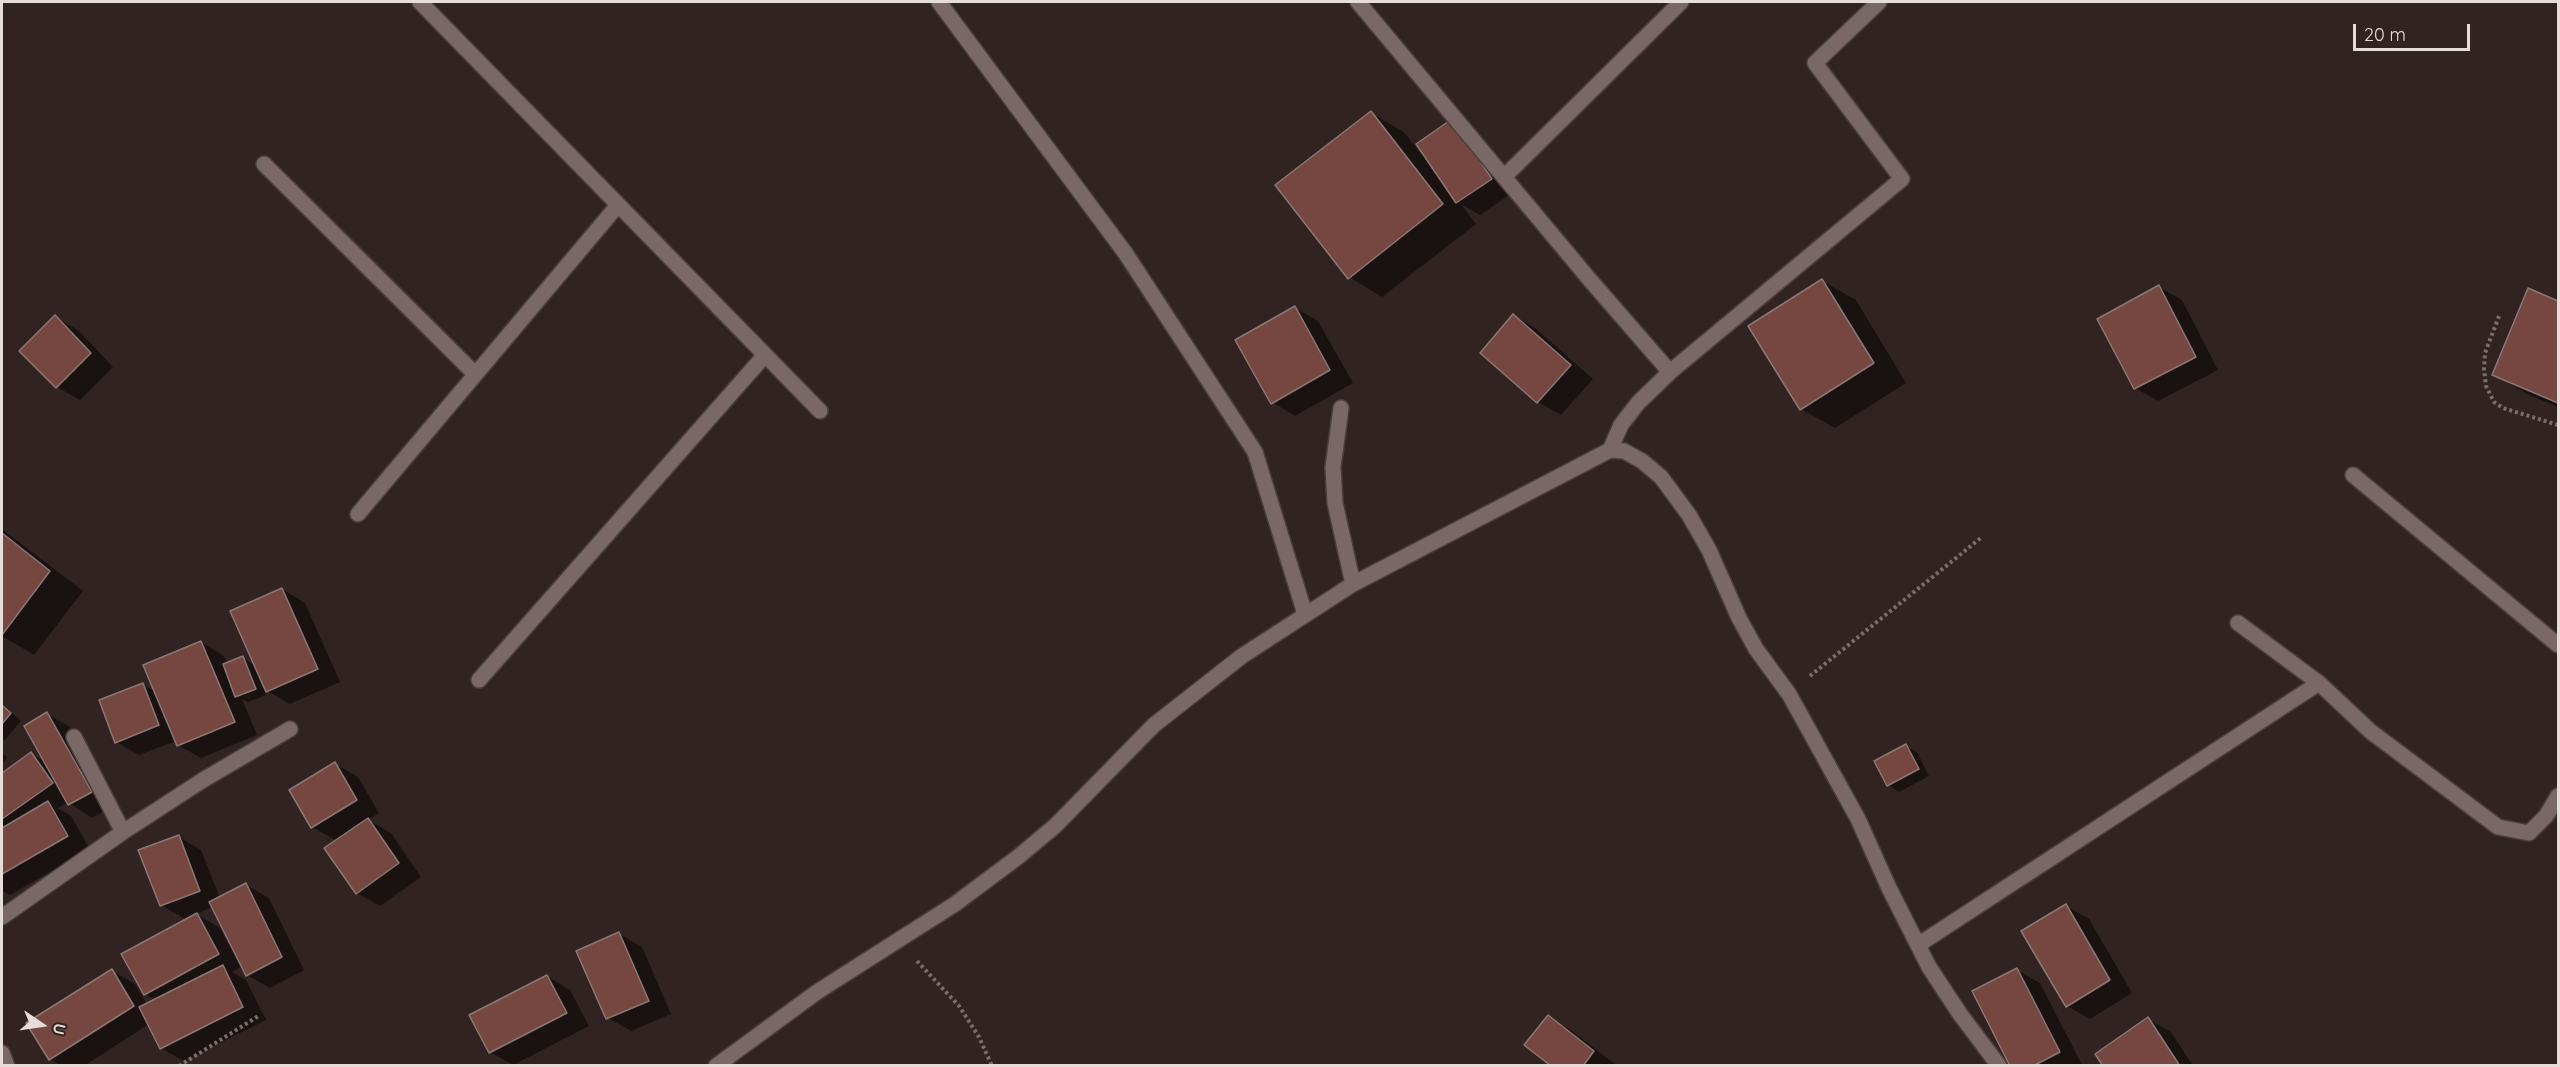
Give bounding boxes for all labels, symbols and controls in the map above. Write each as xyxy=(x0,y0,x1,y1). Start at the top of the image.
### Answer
scale bar xyxy=(2356,12,2473,50)
text: 20 m xyxy=(2364,23,2406,46)
north arrow xyxy=(12,995,72,1055)
text: U xyxy=(49,1021,71,1037)

